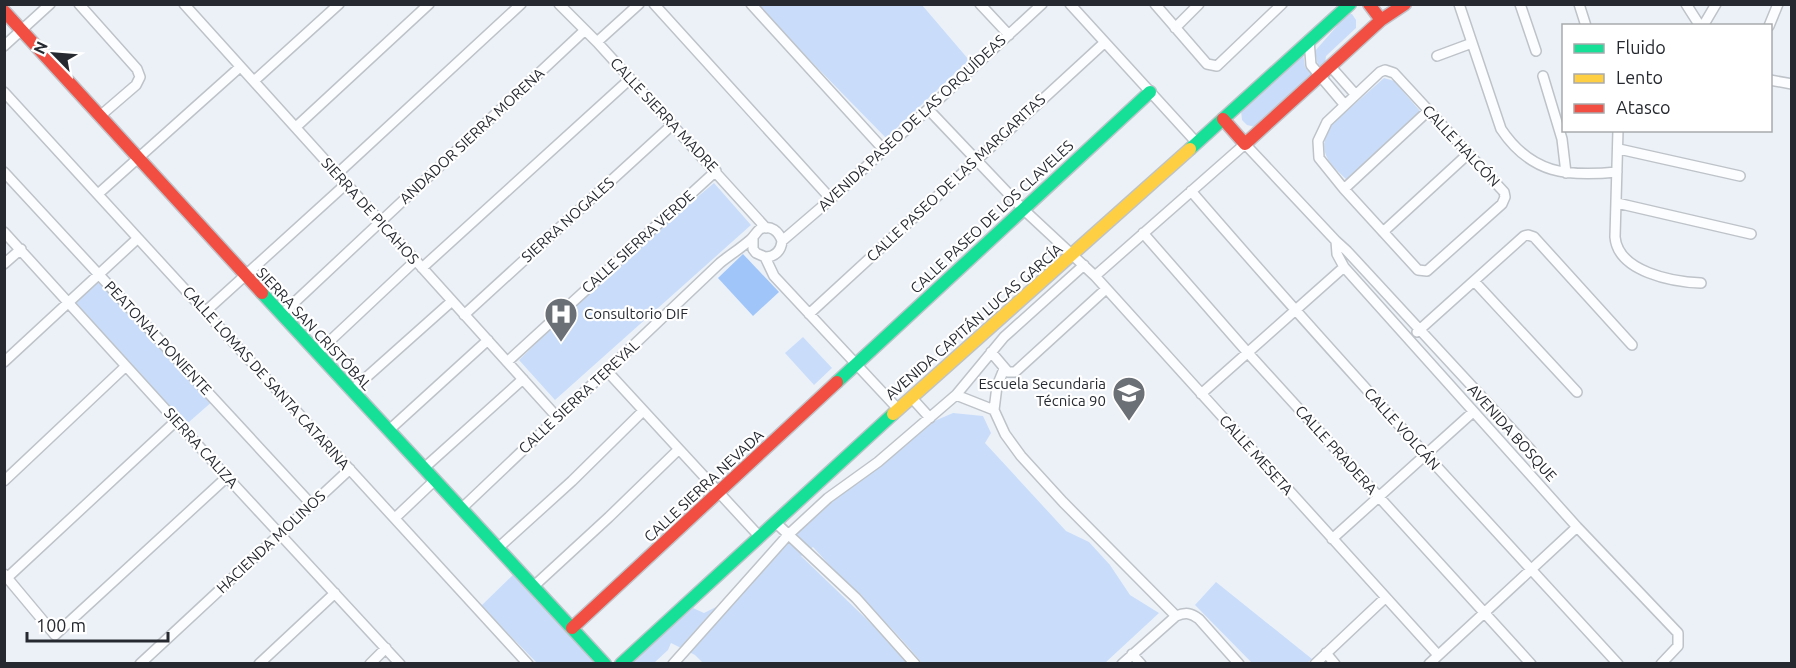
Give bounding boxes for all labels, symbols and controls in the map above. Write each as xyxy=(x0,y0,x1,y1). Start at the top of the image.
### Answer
north arrow xyxy=(24,24,84,84)
legend xyxy=(1562,24,1772,132)
street label: AVENIDA PASEO DE LAS ORQUÍDEAS xyxy=(814,31,1009,214)
text: Fluido xyxy=(1616,37,1666,57)
text: N xyxy=(30,38,51,57)
street label: CALLE SIERRA MADRE xyxy=(607,54,722,175)
street label: ANDADOR SIERRA MORENA xyxy=(396,64,547,207)
text: Lento xyxy=(1616,67,1663,87)
street label: CALLE PASEO DE LAS MARGARITAS xyxy=(863,90,1049,265)
text: Atasco xyxy=(1616,97,1671,117)
street label: CALLE HALCÓN xyxy=(1419,101,1503,190)
street label: CALLE PASEO DE LOS CLAVELES xyxy=(907,137,1077,297)
street label: SIERRA DE PICAHOS xyxy=(318,154,423,267)
street label: SIERRA NOGALES xyxy=(518,174,617,266)
street label: CALLE SIERRA VERDE xyxy=(578,187,697,297)
street label: AVENIDA CAPITÁN LUCAS GARCÍA xyxy=(882,240,1066,403)
street label: SIERRA SAN CRISTÓBAL xyxy=(253,264,376,394)
street label: PEATONAL PONIENTE xyxy=(101,277,215,398)
street label: CALLE LOMAS DE SANTA CATARINA xyxy=(180,283,353,473)
hospital icon: Consultorio DIF xyxy=(543,296,579,343)
place label: Consultorio DIF xyxy=(584,305,688,322)
street label: CALLE SIERRA TEREYAL xyxy=(515,336,643,457)
place label: Escuela Secundaria Técnica 90 xyxy=(978,375,1106,409)
school or university icon: Escuela Secundaria Técnica 90 xyxy=(1111,375,1147,422)
street label: AVENIDA BOSQUE xyxy=(1464,381,1560,485)
street label: CALLE VOLCÁN xyxy=(1361,384,1444,473)
street label: CALLE PRADERA xyxy=(1292,402,1381,498)
street label: SIERRA CALIZA xyxy=(161,404,242,491)
street label: CALLE MESETA xyxy=(1216,411,1297,498)
street label: CALLE SIERRA NEVADA xyxy=(641,426,767,545)
street label: HACIENDA MOLINOS xyxy=(213,487,329,596)
scale bar xyxy=(27,605,168,643)
text: 100 m xyxy=(36,615,86,635)

